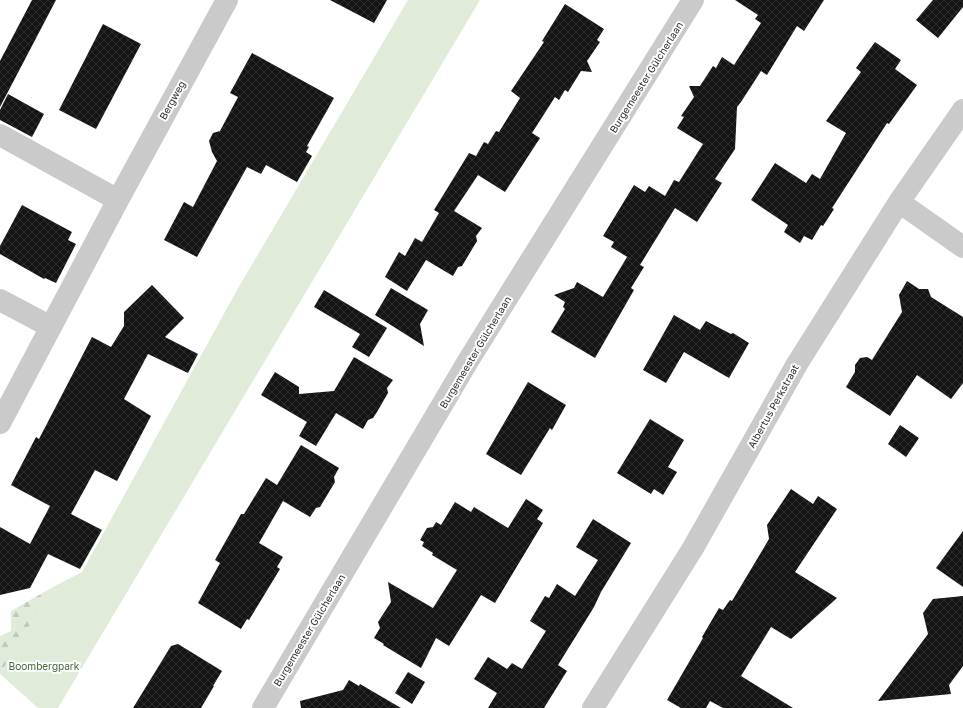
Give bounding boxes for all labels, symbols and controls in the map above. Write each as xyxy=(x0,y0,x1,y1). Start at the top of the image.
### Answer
street label: Burgemeester Gülcherlaan xyxy=(607,19,685,135)
street label: Bergweg xyxy=(156,79,188,121)
street label: Burgemeester Gülcherlaan xyxy=(437,294,513,410)
street label: Albertus Perkstraat xyxy=(745,362,801,450)
street label: Burgemeester Gülcherlaan xyxy=(271,572,347,688)
park label: Boombergpark xyxy=(9,660,80,672)

